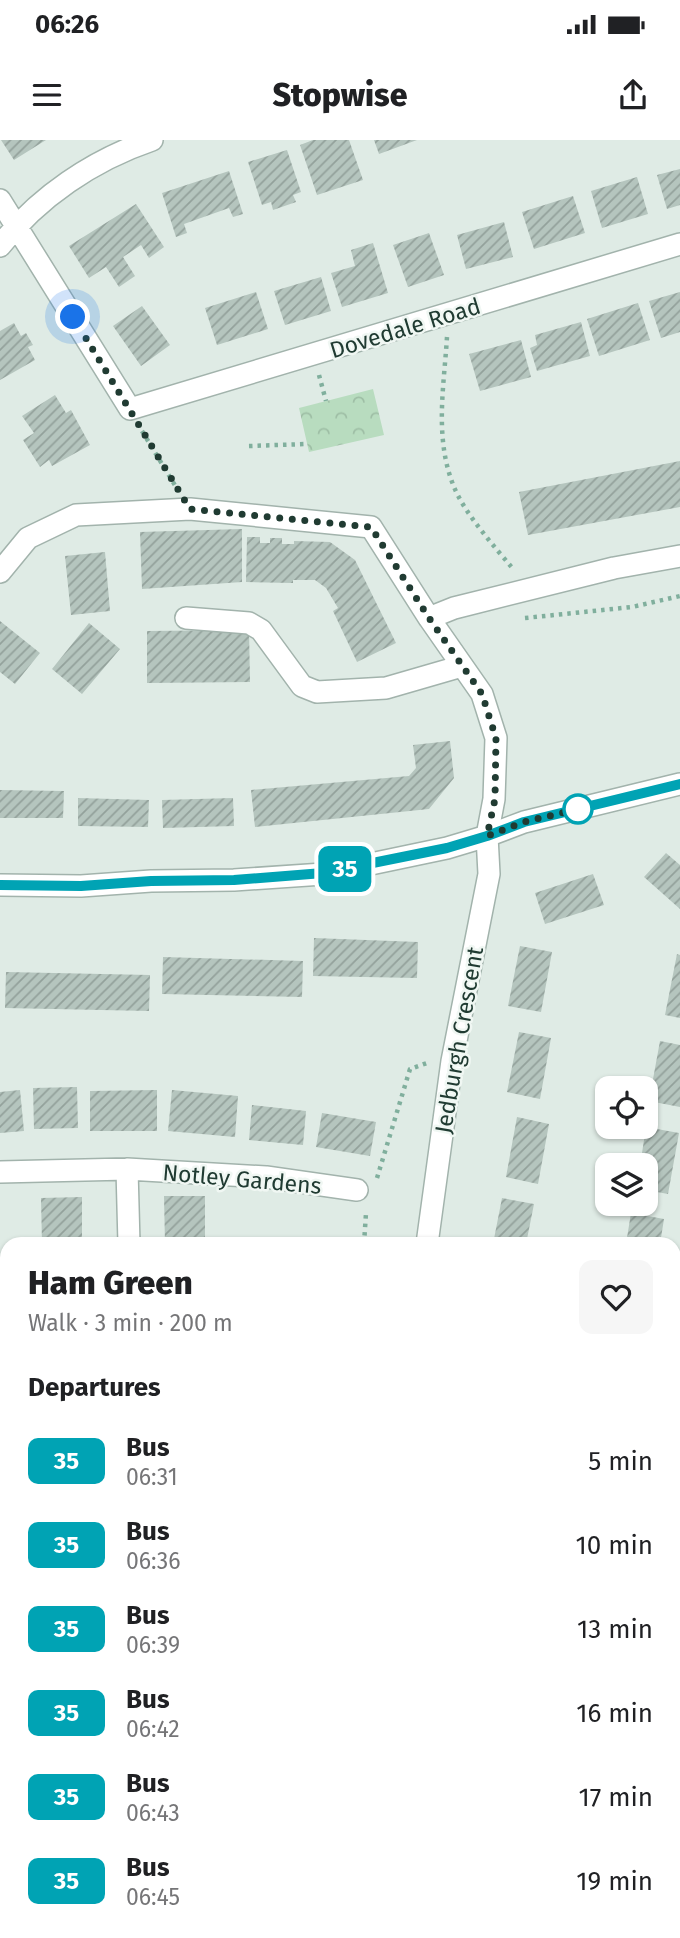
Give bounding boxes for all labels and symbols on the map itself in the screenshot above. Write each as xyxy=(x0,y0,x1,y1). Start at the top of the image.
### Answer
street label: Dovedale Road xyxy=(326,292,484,364)
your location xyxy=(55,299,90,334)
unlabelled marker xyxy=(563,794,593,824)
line badge: 35 xyxy=(314,846,376,892)
street label: Jedburgh Crescent xyxy=(429,944,489,1136)
street label: Notley Gardens xyxy=(161,1158,323,1200)

